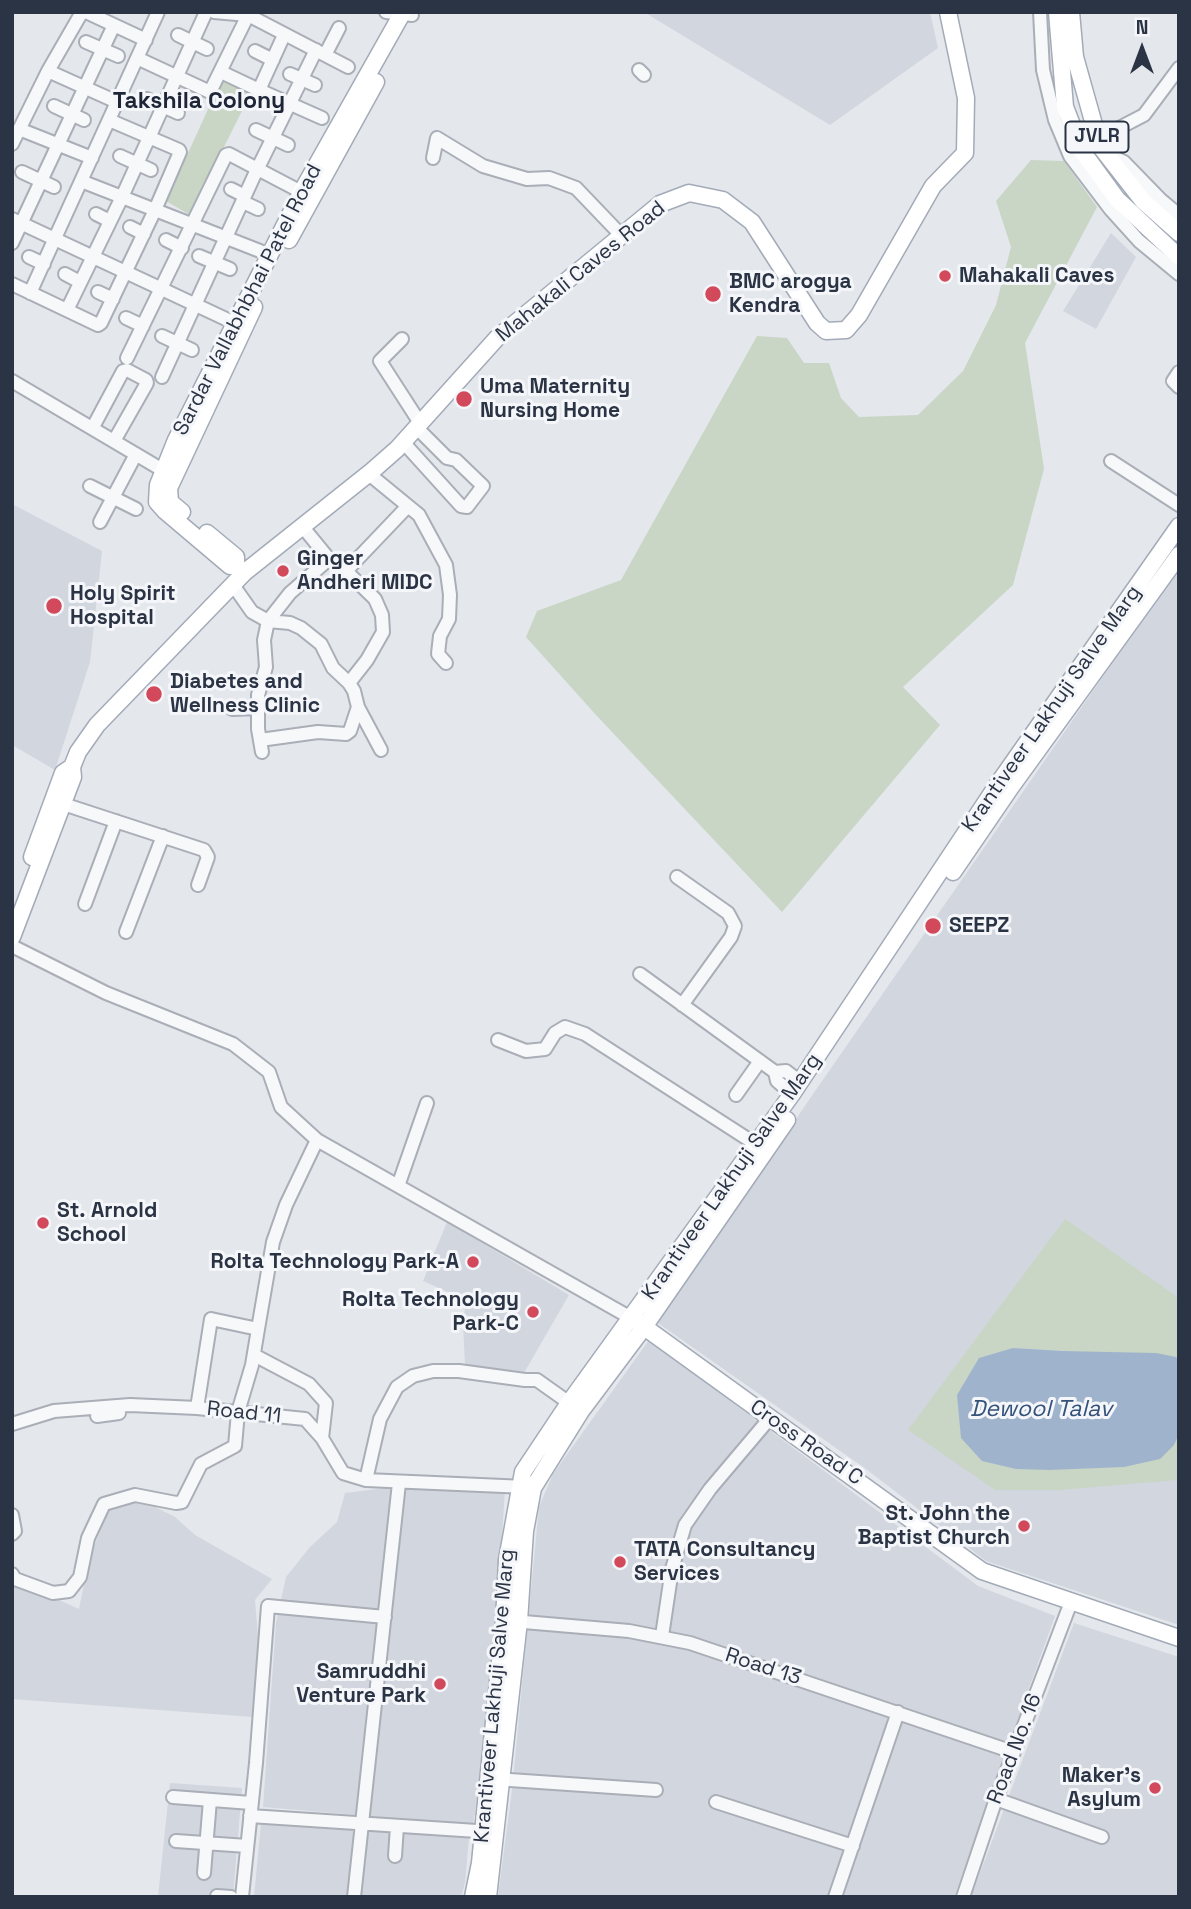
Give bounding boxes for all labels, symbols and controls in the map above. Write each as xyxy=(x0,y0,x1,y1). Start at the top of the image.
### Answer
north arrow xyxy=(1107,14,1177,84)
text: N xyxy=(1136,15,1148,40)
district label: Takshila Colony xyxy=(113,88,285,116)
road number: JVLR xyxy=(1066,122,1128,153)
street label: Sardar Vallabhbhai Patel Road xyxy=(168,160,328,440)
street label: Mahakali Caves Road xyxy=(491,196,671,348)
place label: Mahakali Caves xyxy=(959,263,1114,289)
marker: Mahakali Caves xyxy=(937,268,953,284)
place label: BMC arogya Kendra xyxy=(729,269,852,319)
marker: BMC arogya Kendra xyxy=(703,284,723,304)
place label: Uma Maternity Nursing Home xyxy=(480,374,630,424)
marker: Uma Maternity Nursing Home xyxy=(454,389,474,409)
place label: Ginger Andheri MIDC xyxy=(297,546,433,596)
marker: Ginger Andheri MIDC xyxy=(275,563,291,579)
place label: Holy Spirit Hospital xyxy=(70,581,176,631)
street label: Krantiveer Lakhuji Salve Marg xyxy=(957,581,1147,837)
marker: Holy Spirit Hospital xyxy=(44,596,64,616)
place label: Diabetes and Wellness Clinic xyxy=(170,669,320,719)
marker: Diabetes and Wellness Clinic xyxy=(144,684,164,704)
place label: SEEPZ xyxy=(949,913,1009,939)
marker: SEEPZ xyxy=(923,916,943,936)
street label: Krantiveer Lakhuji Salve Marg xyxy=(637,1049,827,1305)
place label: St. Arnold School xyxy=(57,1198,157,1248)
marker: St. Arnold School xyxy=(35,1215,51,1231)
place label: Rolta Technology Park-A xyxy=(210,1249,459,1275)
marker: Rolta Technology Park-A xyxy=(465,1254,481,1270)
place label: Rolta Technology Park-C xyxy=(342,1287,519,1337)
marker: Rolta Technology Park-C xyxy=(525,1304,541,1320)
street label: Cross Road C xyxy=(745,1395,867,1491)
water label: Dewool Talav xyxy=(970,1396,1112,1424)
street label: Road 11 xyxy=(206,1397,282,1429)
place label: St. John the Baptist Church xyxy=(858,1501,1010,1551)
marker: St. John the Baptist Church xyxy=(1016,1518,1032,1534)
place label: TATA Consultancy Services xyxy=(634,1537,815,1587)
street label: Krantiveer Lakhuji Salve Marg xyxy=(470,1548,520,1844)
marker: TATA Consultancy Services xyxy=(612,1554,628,1570)
street label: Road 13 xyxy=(722,1643,804,1691)
place label: Samruddhi Venture Park xyxy=(296,1659,426,1709)
marker: Samruddhi Venture Park xyxy=(432,1676,448,1692)
street label: Road No. 16 xyxy=(982,1690,1048,1808)
place label: Maker's Asylum xyxy=(1062,1763,1141,1813)
marker: Maker's Asylum xyxy=(1147,1780,1163,1796)

